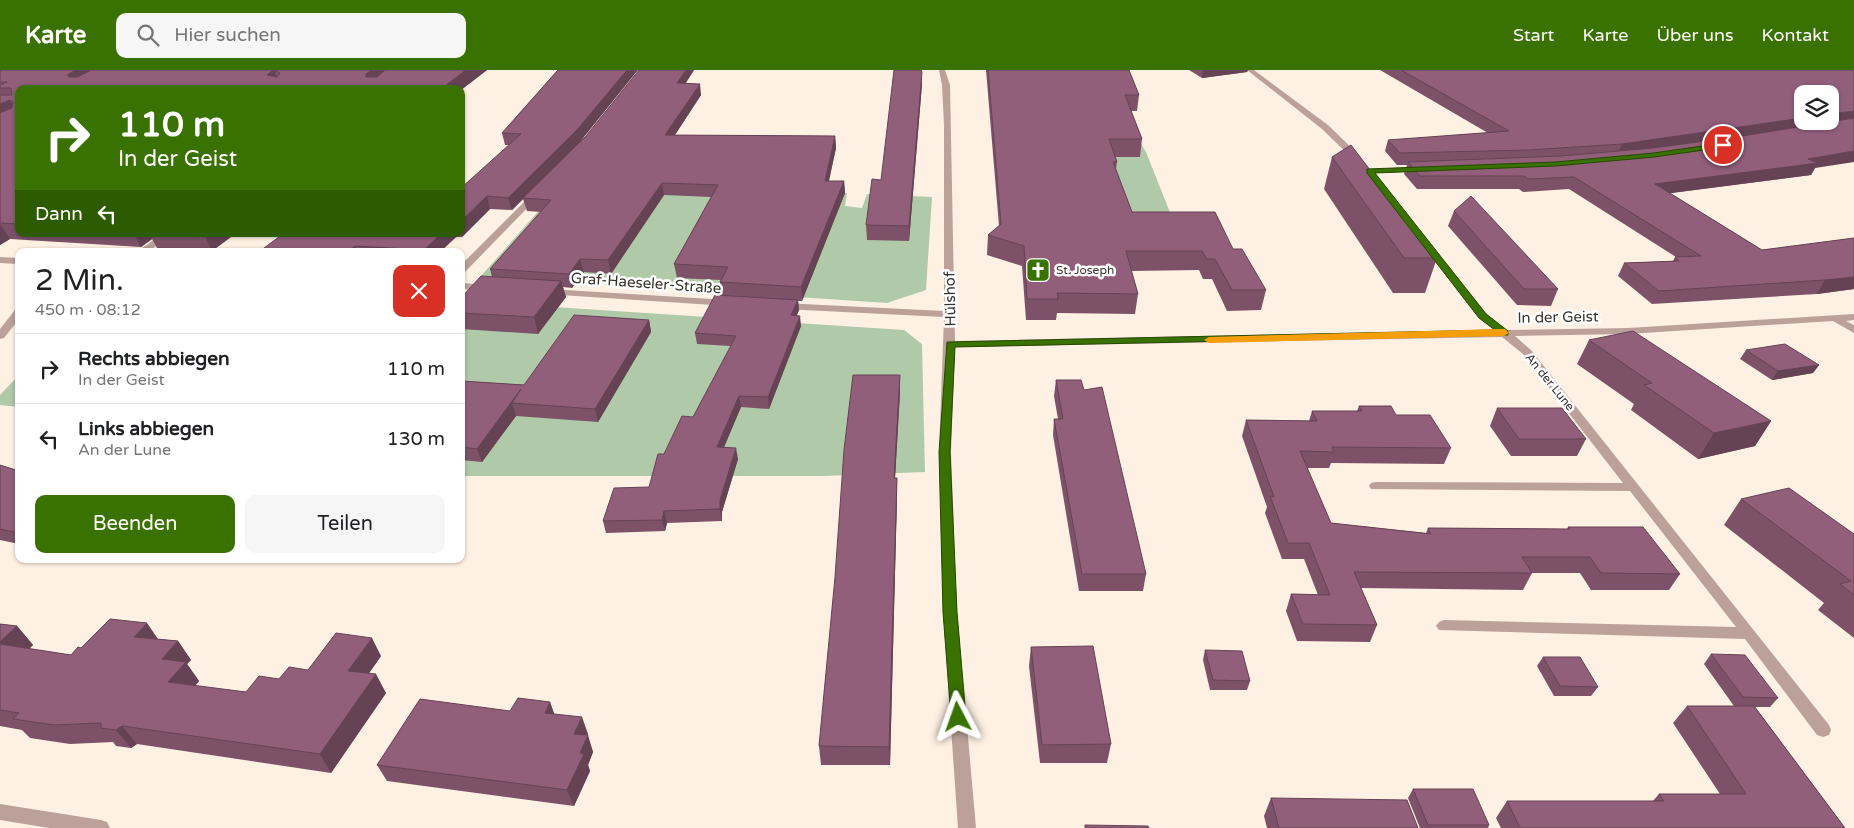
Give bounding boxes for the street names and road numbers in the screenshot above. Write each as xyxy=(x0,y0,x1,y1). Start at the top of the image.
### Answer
street label: Graf-Haeseler-Straße xyxy=(570,269,722,297)
street label: Hülshof xyxy=(941,271,959,327)
street label: In der Geist xyxy=(1517,307,1599,327)
street label: An der Lune xyxy=(1523,351,1578,414)

